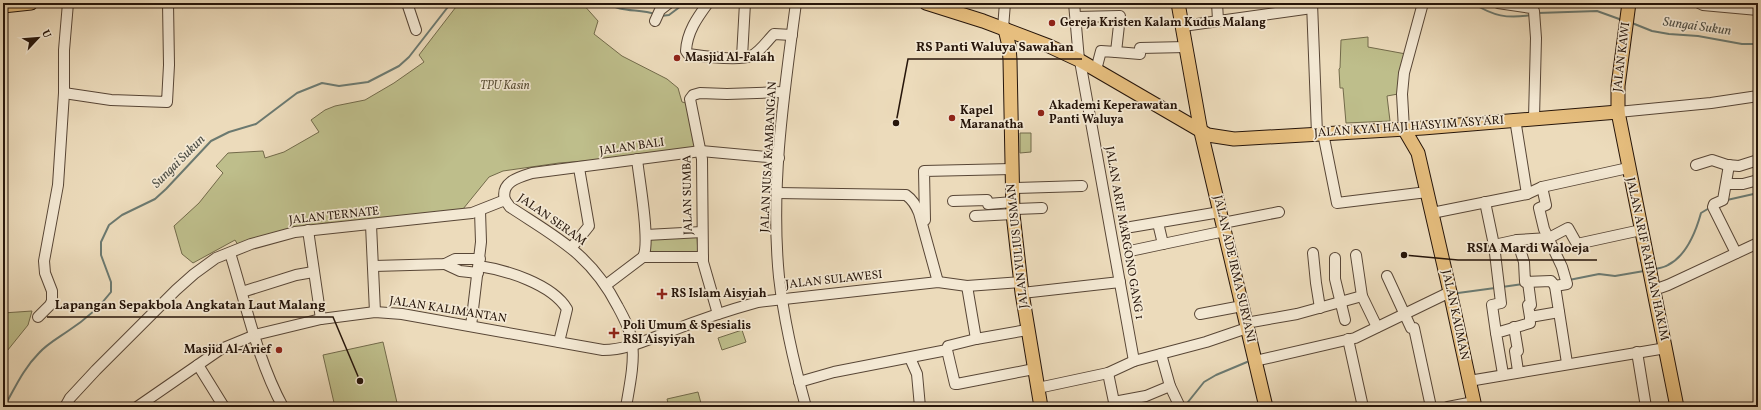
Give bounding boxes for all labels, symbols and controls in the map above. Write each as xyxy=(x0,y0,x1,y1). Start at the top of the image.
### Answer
water label: Sungai Sukun xyxy=(1662,13,1733,41)
place label: Gereja Kristen Kalam Kudus Malang xyxy=(1060,15,1266,31)
north arrow xyxy=(18,18,58,58)
marker: Gereja Kristen Kalam Kudus Malang xyxy=(1047,18,1057,28)
street label: JALAN KAWI xyxy=(1610,21,1634,93)
text: U xyxy=(37,28,54,41)
callout: RS Panti Waluya Sawahan xyxy=(908,34,1082,59)
text: RS Panti Waluya Sawahan xyxy=(916,39,1074,57)
place label: Masjid Al-Falah xyxy=(685,50,775,66)
marker: Masjid Al-Falah xyxy=(672,53,682,63)
park label: TPU Kasin xyxy=(480,78,530,94)
street label: JALAN NUSA KAMBANGAN xyxy=(757,81,781,233)
place label: Akademi Keperawatan Panti Waluya xyxy=(1049,98,1178,128)
place label: Kapel Maranatha xyxy=(960,103,1024,133)
marker: Akademi Keperawatan Panti Waluya xyxy=(1036,108,1046,118)
street label: JALAN KYAI HAJI HASYIM ASY'ARI xyxy=(1313,112,1505,142)
marker: Kapel Maranatha xyxy=(947,113,957,123)
water label: Sungai Sukun xyxy=(148,131,210,193)
street label: JALAN BALI xyxy=(599,135,665,159)
street label: JALAN ARIF MARGONO GANG 1 xyxy=(1101,145,1147,321)
street label: JALAN SUMBA xyxy=(679,154,697,235)
street label: JALAN ARIF RAHMAN HAKIM xyxy=(1622,176,1672,342)
street label: JALAN YULIUS USMAN xyxy=(1003,183,1033,309)
street label: JALAN SERAM xyxy=(514,190,590,250)
street label: JALAN ADE IRMA SURYANI xyxy=(1209,194,1259,344)
street label: JALAN TERNATE xyxy=(288,203,380,229)
callout: RSIA Mardi Waloeja xyxy=(1458,235,1597,260)
text: RSIA Mardi Waloeja xyxy=(1467,240,1589,258)
street label: JALAN SULAWESI xyxy=(785,267,883,293)
street label: JALAN KAUMAN xyxy=(1438,269,1472,362)
place label: RS Islam Aisyiah xyxy=(671,286,767,302)
marker: RS Islam Aisyiah xyxy=(656,288,668,300)
callout: Lapangan Sepakbola Angkatan Laut Malang xyxy=(47,292,333,317)
street label: JALAN KALIMANTAN xyxy=(388,293,508,327)
text: Lapangan Sepakbola Angkatan Laut Malang xyxy=(55,297,325,315)
place label: Poli Umum & Spesialis RSI Aisyiyah xyxy=(623,318,752,348)
marker: Poli Umum & Spesialis RSI Aisyiyah xyxy=(608,327,620,339)
place label: Masjid Al-Arief xyxy=(184,342,272,358)
marker: Masjid Al-Arief xyxy=(274,345,284,355)

